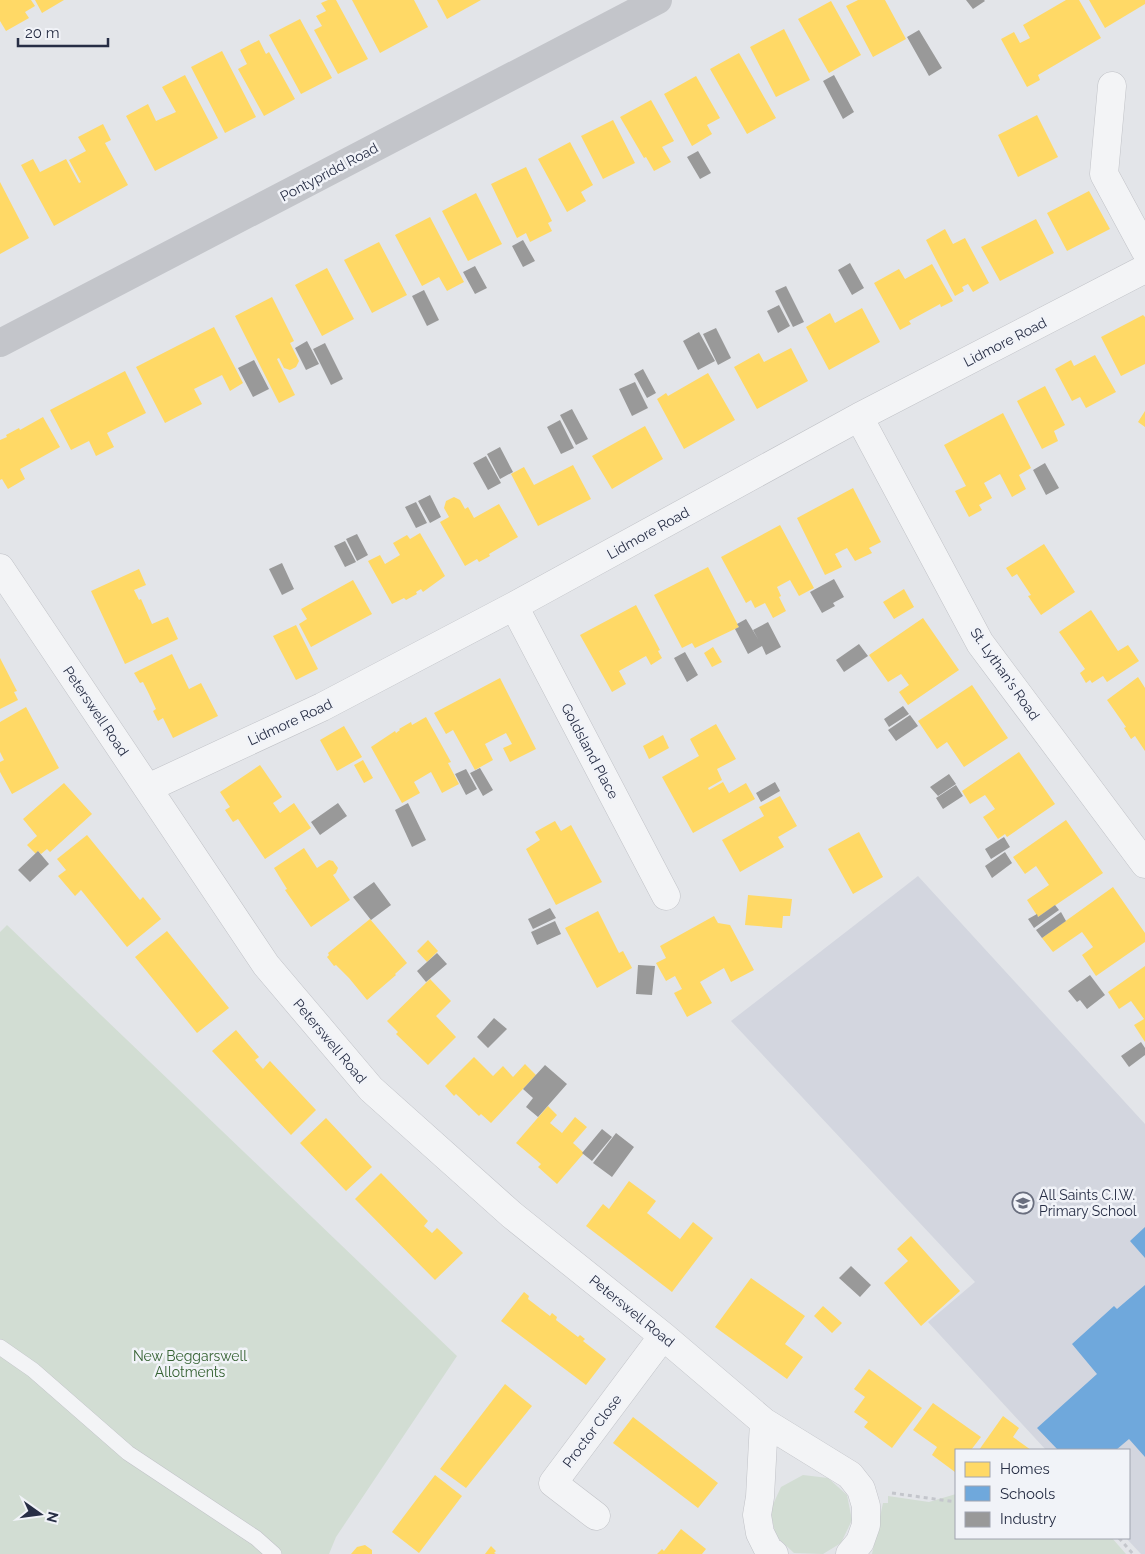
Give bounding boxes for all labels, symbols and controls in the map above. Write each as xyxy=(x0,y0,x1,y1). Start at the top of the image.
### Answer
scale bar xyxy=(18,15,108,47)
text: 20 m xyxy=(25,24,60,42)
street label: Pontypridd Road xyxy=(277,139,381,205)
street label: Lidmore Road xyxy=(961,314,1049,370)
street label: Lidmore Road xyxy=(604,504,692,562)
street label: St. Lythan's Road xyxy=(967,625,1043,723)
street label: Peterswell Road xyxy=(60,663,132,759)
street label: Lidmore Road xyxy=(245,695,335,749)
street label: Goldsland Place xyxy=(558,701,622,801)
street label: Peterswell Road xyxy=(290,996,370,1086)
place label: All Saints C.I.W. Primary School xyxy=(1039,1187,1137,1219)
school or university icon: All Saints C.I.W. Primary School xyxy=(1011,1191,1035,1215)
street label: Peterswell Road xyxy=(586,1272,678,1350)
park label: New Beggarswell Allotments xyxy=(133,1348,247,1380)
street label: Proctor Close xyxy=(559,1391,625,1471)
legend xyxy=(955,1449,1130,1539)
text: Homes xyxy=(1000,1460,1050,1478)
text: Schools xyxy=(1000,1485,1055,1503)
north arrow xyxy=(15,1489,65,1539)
text: N xyxy=(44,1510,62,1524)
text: Industry xyxy=(1000,1510,1056,1528)

